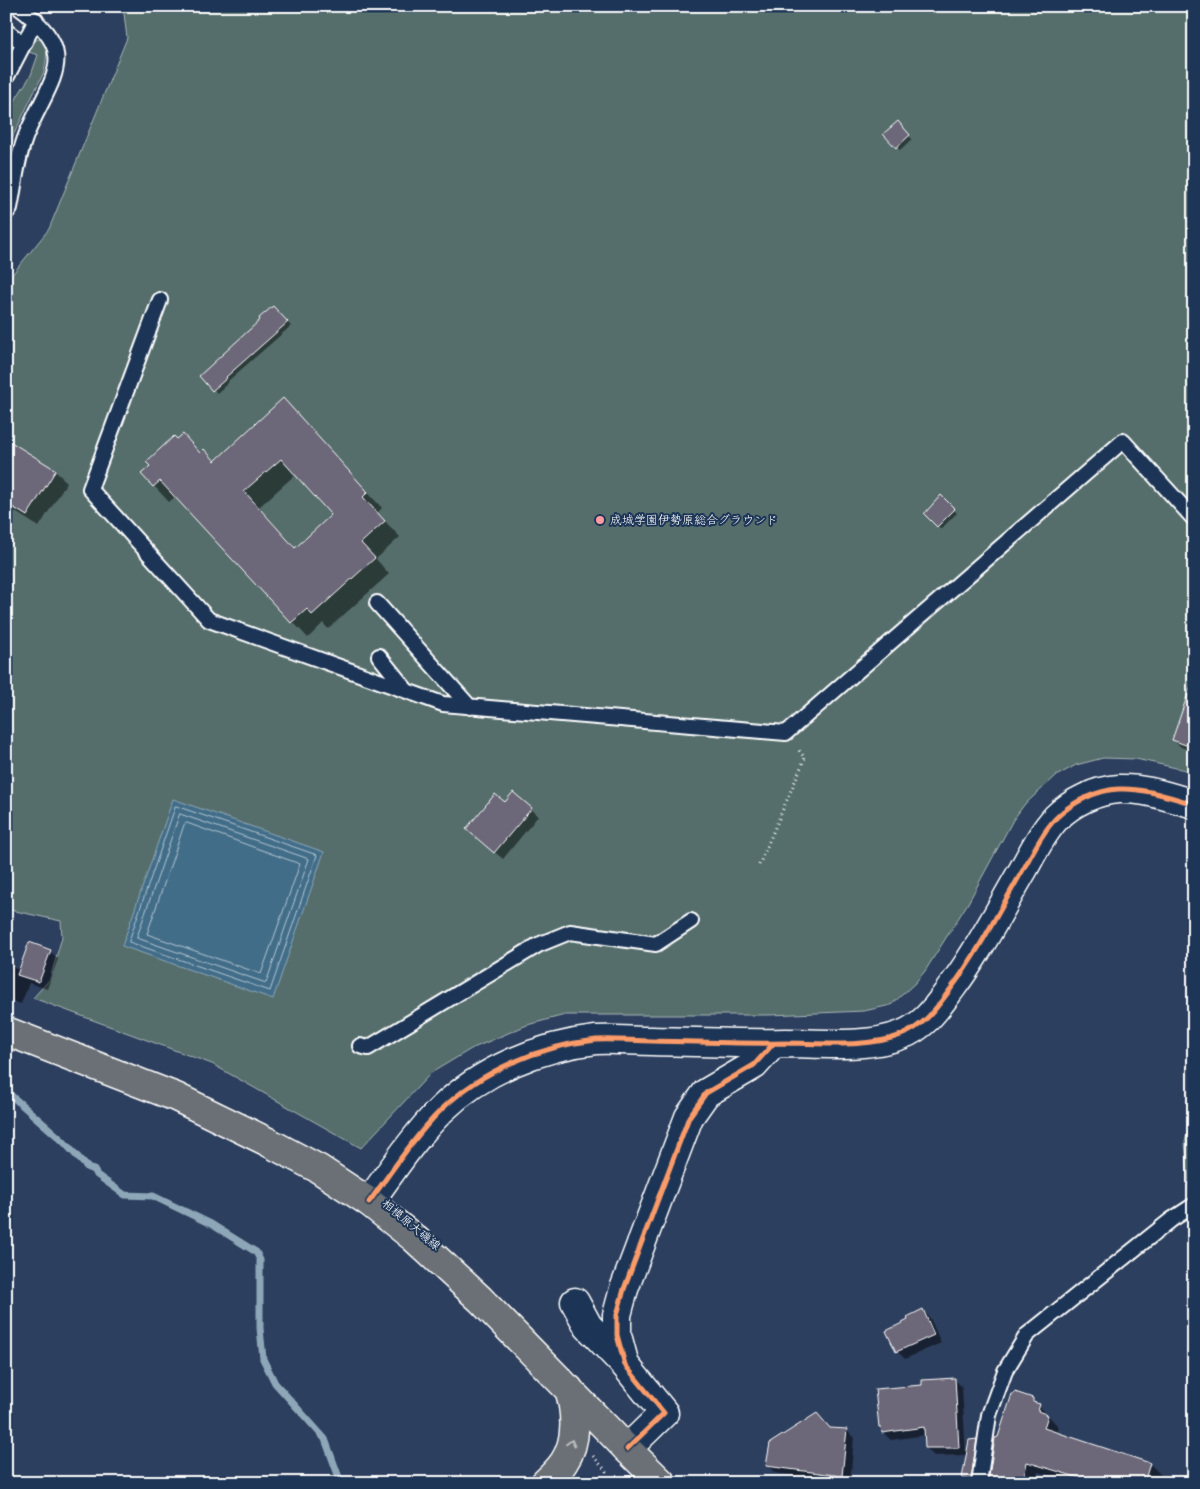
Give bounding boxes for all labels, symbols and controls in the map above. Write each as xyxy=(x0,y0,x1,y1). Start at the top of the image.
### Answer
place label: 成城学園伊勢原総合グラウンド xyxy=(610,511,778,530)
marker: 成城学園伊勢原総合グラウンド xyxy=(594,514,606,526)
street label: 相模原大磯線 xyxy=(377,1195,445,1255)
one-way arrow xyxy=(565,1439,575,1447)

